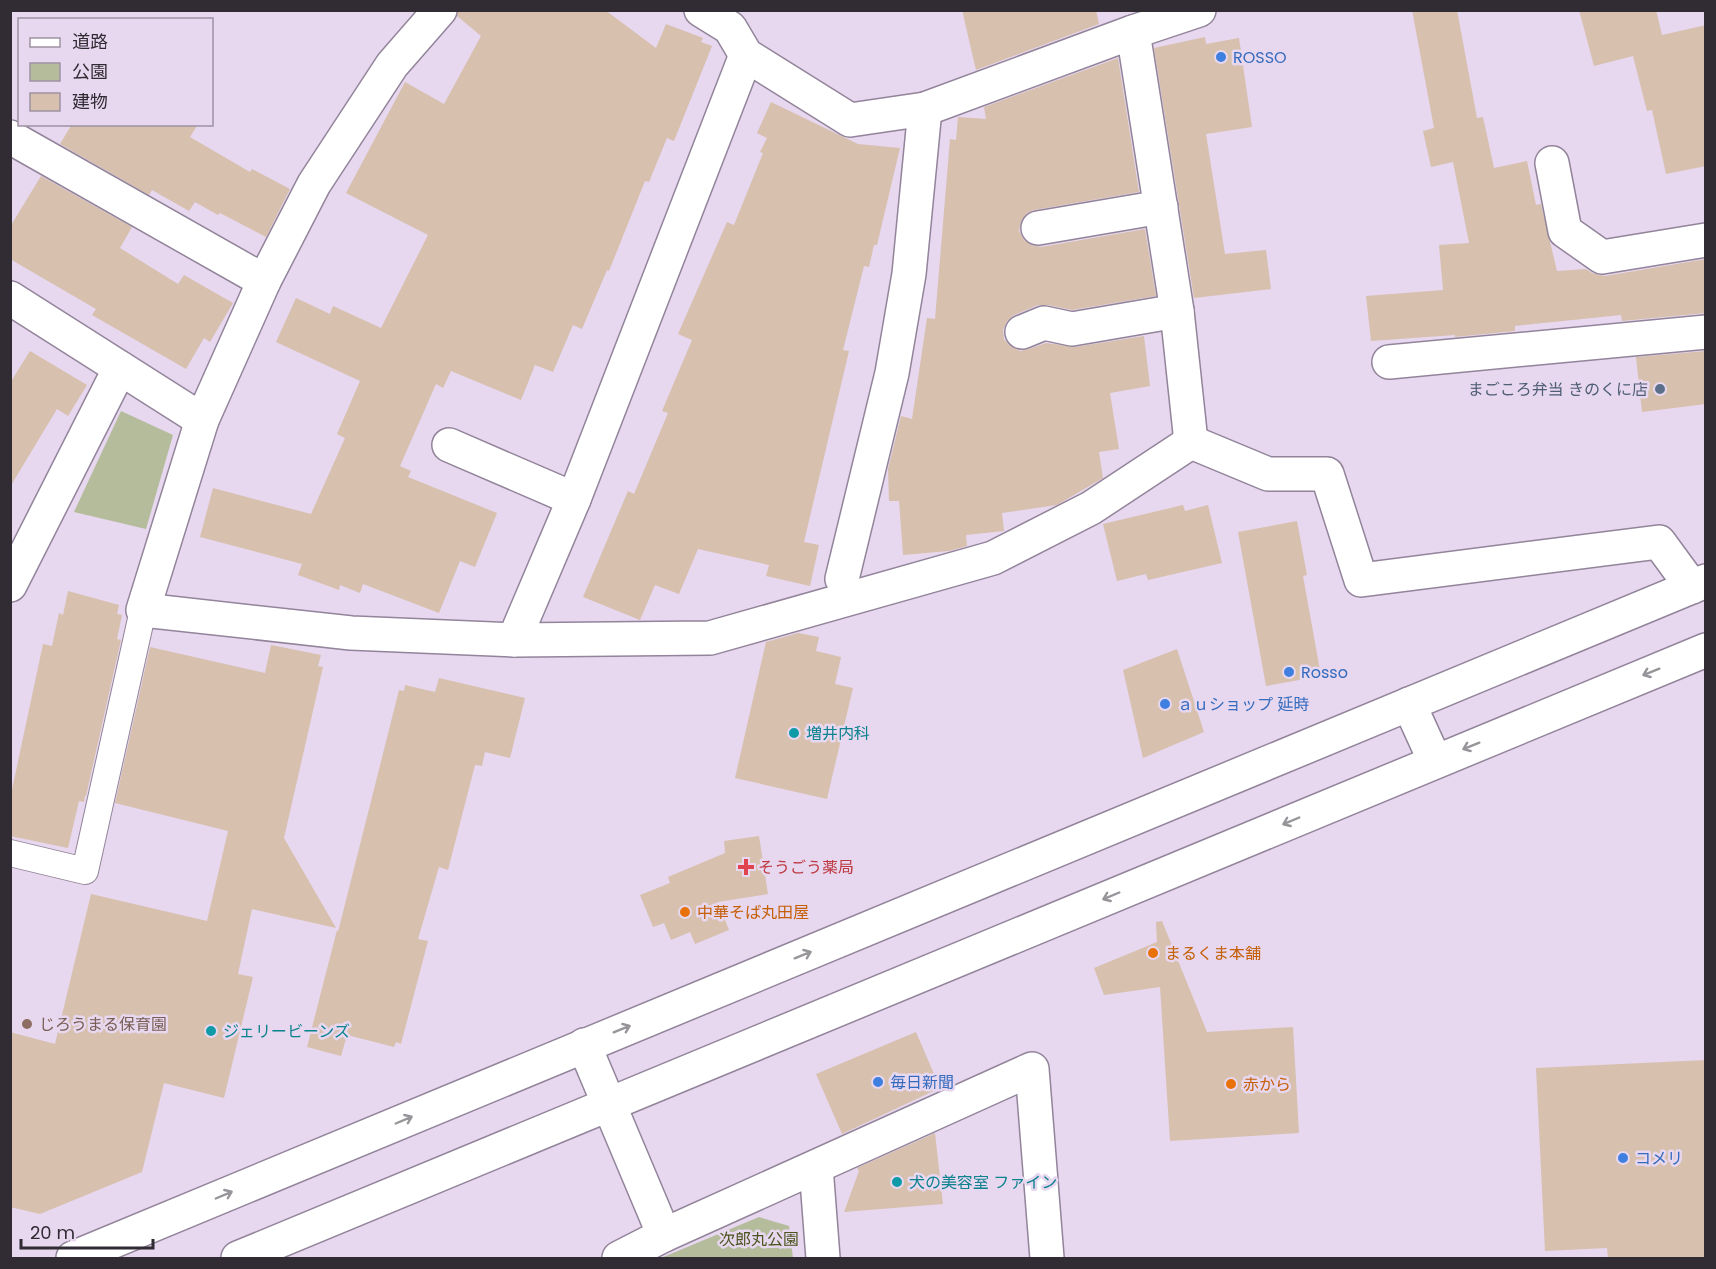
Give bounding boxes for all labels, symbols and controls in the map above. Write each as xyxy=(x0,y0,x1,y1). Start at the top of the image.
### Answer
legend xyxy=(18,18,213,126)
text: 道路 xyxy=(72,29,108,54)
place label: ROSSO xyxy=(1233,46,1287,69)
marker: ROSSO xyxy=(1214,50,1228,64)
text: 公園 xyxy=(72,59,108,84)
text: 建物 xyxy=(72,89,108,114)
place label: まごころ弁当 きのくに店 xyxy=(1468,378,1648,401)
marker: まごころ弁当 きのくに店 xyxy=(1653,382,1667,396)
place label: Rosso xyxy=(1301,661,1348,684)
marker: Rosso xyxy=(1282,665,1296,679)
one-way arrow xyxy=(1643,667,1661,678)
place label: ａｕショップ 延時 xyxy=(1177,693,1309,716)
marker: ａｕショップ 延時 xyxy=(1158,697,1172,711)
place label: 増井内科 xyxy=(806,722,870,745)
marker: 増井内科 xyxy=(787,726,801,740)
one-way arrow xyxy=(1462,741,1481,752)
one-way arrow xyxy=(1282,816,1301,827)
place label: そうごう薬局 xyxy=(758,856,854,879)
marker: そうごう薬局 xyxy=(739,860,753,874)
one-way arrow xyxy=(1102,891,1120,902)
place label: 中華そば丸田屋 xyxy=(697,901,809,924)
marker: 中華そば丸田屋 xyxy=(678,905,692,919)
place label: まるくま本舗 xyxy=(1165,942,1261,965)
marker: まるくま本舗 xyxy=(1146,946,1160,960)
one-way arrow xyxy=(793,949,811,960)
place label: じろうまる保育園 xyxy=(39,1013,167,1036)
marker: じろうまる保育園 xyxy=(20,1017,34,1031)
place label: ジェリービーンズ xyxy=(223,1020,350,1043)
one-way arrow xyxy=(613,1023,631,1034)
marker: ジェリービーンズ xyxy=(204,1024,218,1038)
place label: 毎日新聞 xyxy=(890,1071,954,1094)
place label: 赤から xyxy=(1243,1073,1291,1096)
marker: 毎日新聞 xyxy=(871,1075,885,1089)
marker: 赤から xyxy=(1224,1077,1238,1091)
one-way arrow xyxy=(394,1114,412,1125)
place label: コメリ xyxy=(1635,1147,1683,1170)
marker: コメリ xyxy=(1616,1151,1630,1165)
place label: 犬の美容室 ファイン xyxy=(909,1171,1057,1194)
marker: 犬の美容室 ファイン xyxy=(890,1175,904,1189)
one-way arrow xyxy=(215,1189,233,1200)
scale bar xyxy=(21,1212,153,1250)
text: 20 m xyxy=(30,1220,75,1245)
park label: 次郎丸公園 xyxy=(719,1228,799,1251)

